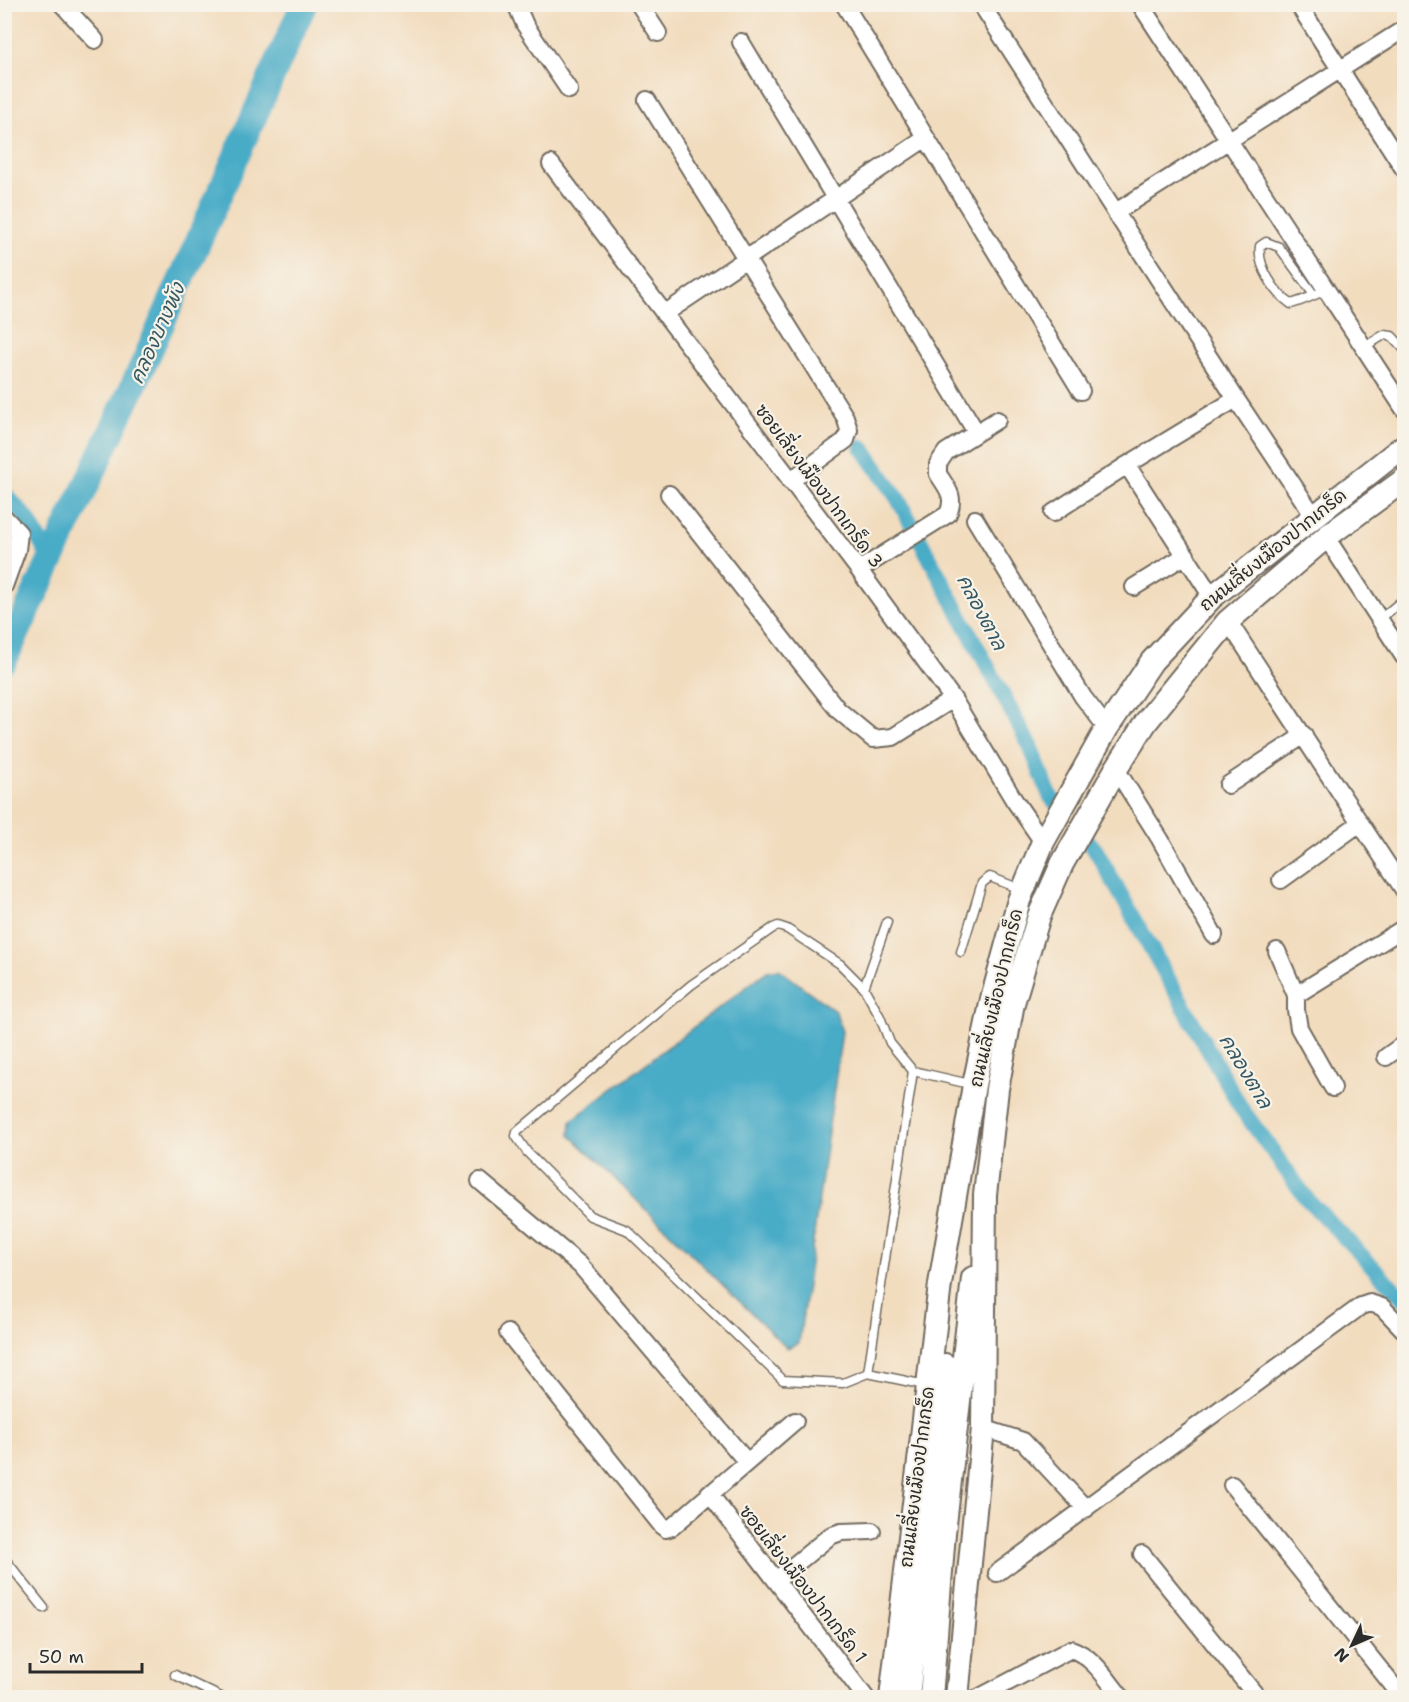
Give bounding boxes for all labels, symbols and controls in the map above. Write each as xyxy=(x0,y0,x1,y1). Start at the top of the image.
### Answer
water label: คลองบางพัง xyxy=(123,277,191,387)
street label: ซอยเลี่ยงเมืองปากเกร็ด 3 xyxy=(749,396,893,573)
street label: ถนนเลี่ยงเมืองปากเกร็ด xyxy=(1191,479,1351,617)
water label: คลองตาล xyxy=(951,570,1013,655)
street label: ถนนเลี่ยงเมืองปากเกร็ด xyxy=(958,905,1028,1090)
water label: คลองตาล xyxy=(1214,1029,1279,1114)
street label: ถนนเลี่ยงเมืองปากเกร็ด xyxy=(888,1384,940,1569)
street label: ซอยเลี่ยงเมืองปากเกร็ด 1 xyxy=(734,1496,877,1668)
north arrow xyxy=(1322,1615,1382,1675)
scale bar xyxy=(30,1636,142,1674)
text: N xyxy=(1330,1643,1354,1667)
text: 50 m xyxy=(39,1645,84,1669)

